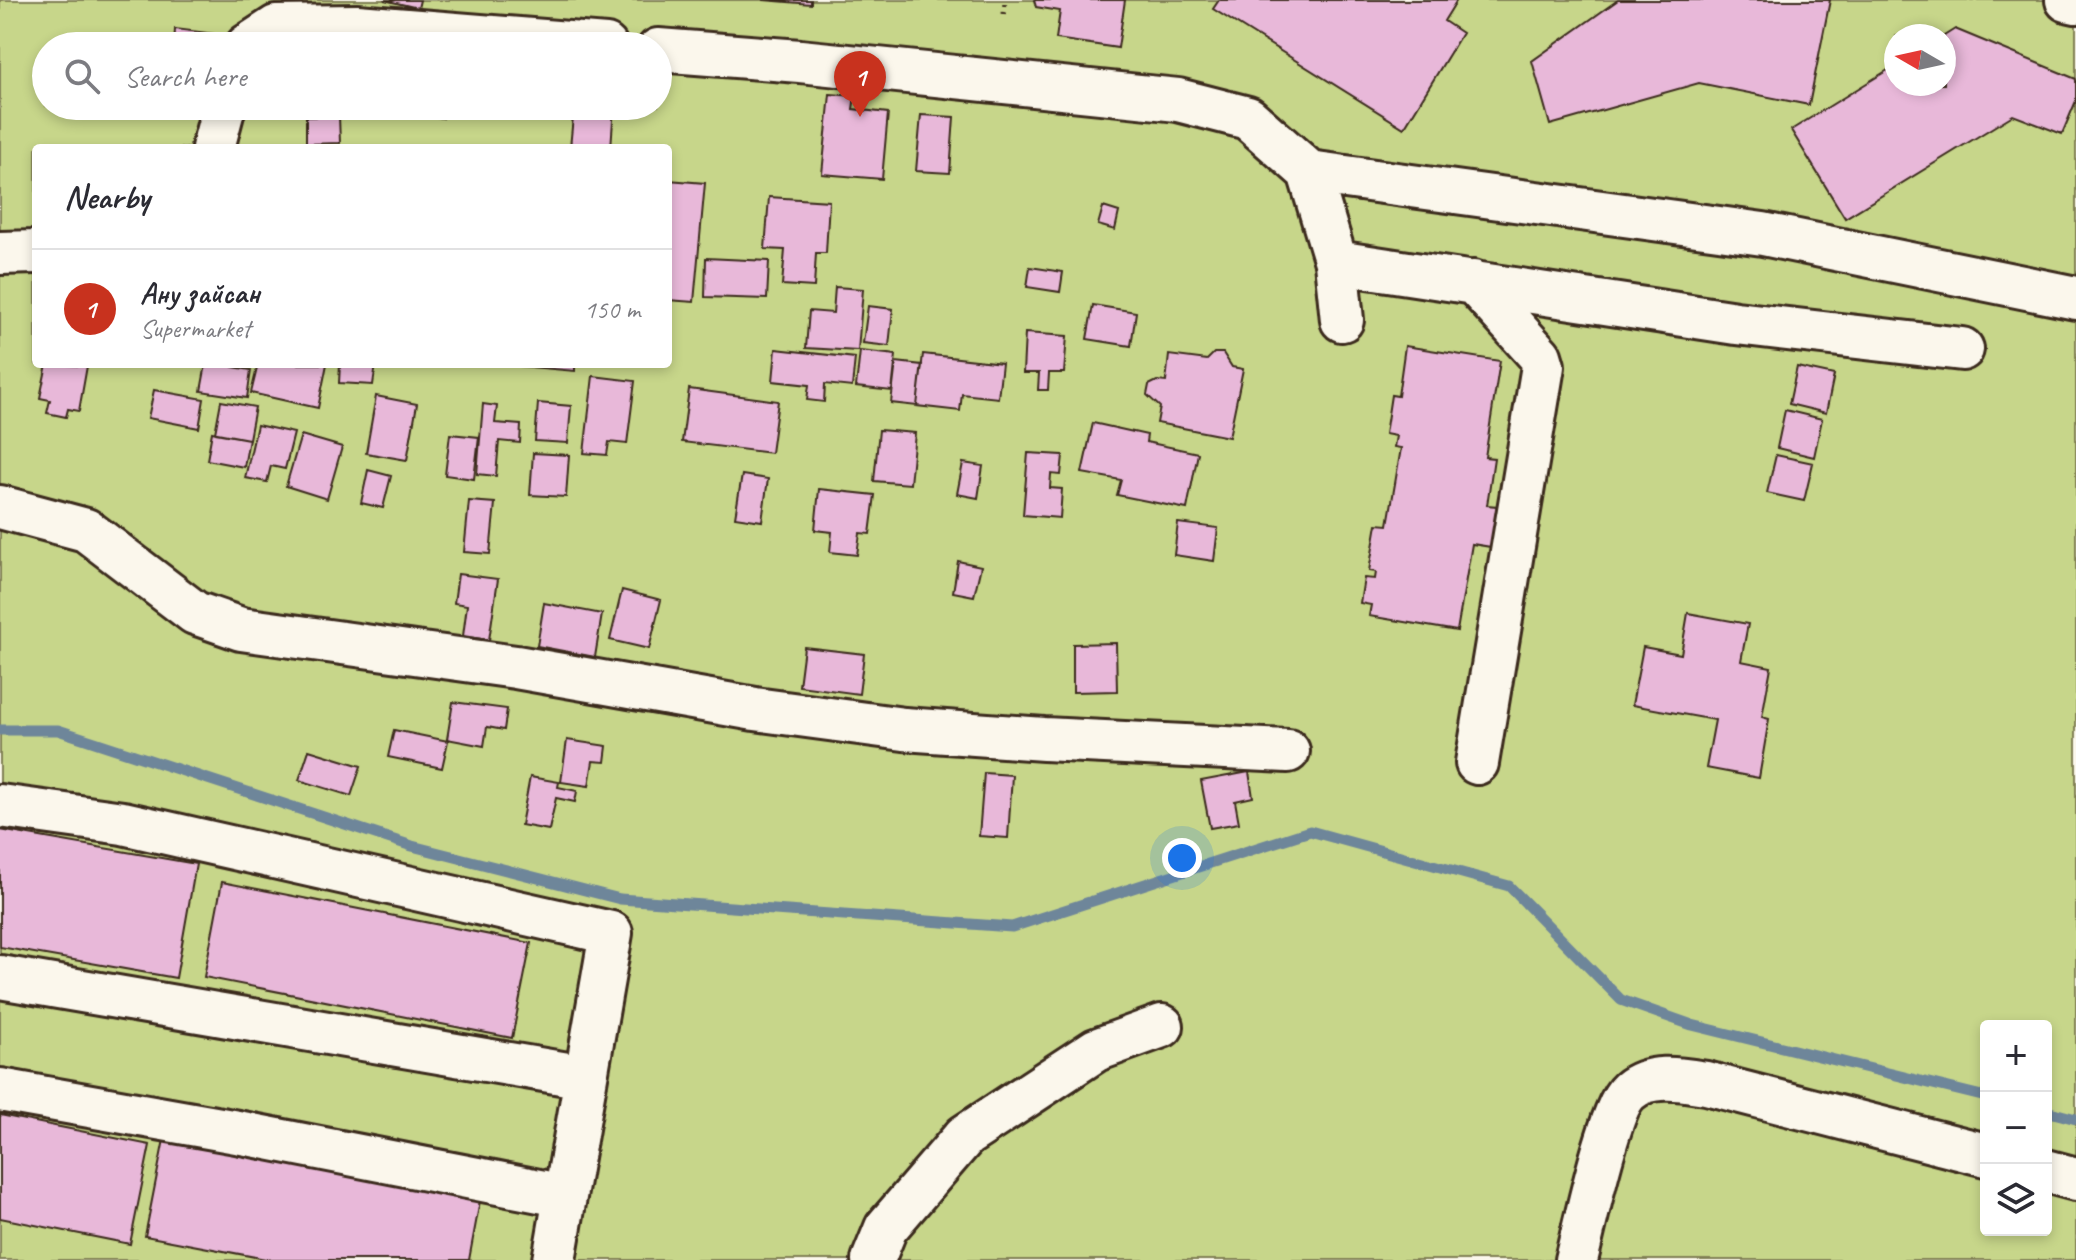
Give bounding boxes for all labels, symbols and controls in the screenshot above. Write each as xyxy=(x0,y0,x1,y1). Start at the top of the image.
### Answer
north arrow xyxy=(1884,24,1956,96)
search box xyxy=(32,32,672,120)
pin: 1 xyxy=(834,51,886,117)
icon: search xyxy=(60,54,104,98)
text: Search here xyxy=(124,57,246,95)
text: Nearby xyxy=(64,175,150,218)
text: Ану зайсан xyxy=(140,274,260,312)
text: 1 xyxy=(84,293,96,326)
text: 150 m xyxy=(584,293,640,326)
text: Supermarket xyxy=(140,312,251,345)
your location xyxy=(1162,838,1202,878)
map controls xyxy=(1980,1020,2052,1236)
button: + xyxy=(1980,1020,2052,1092)
button: − xyxy=(1980,1092,2052,1164)
button: layers xyxy=(1980,1164,2052,1236)

